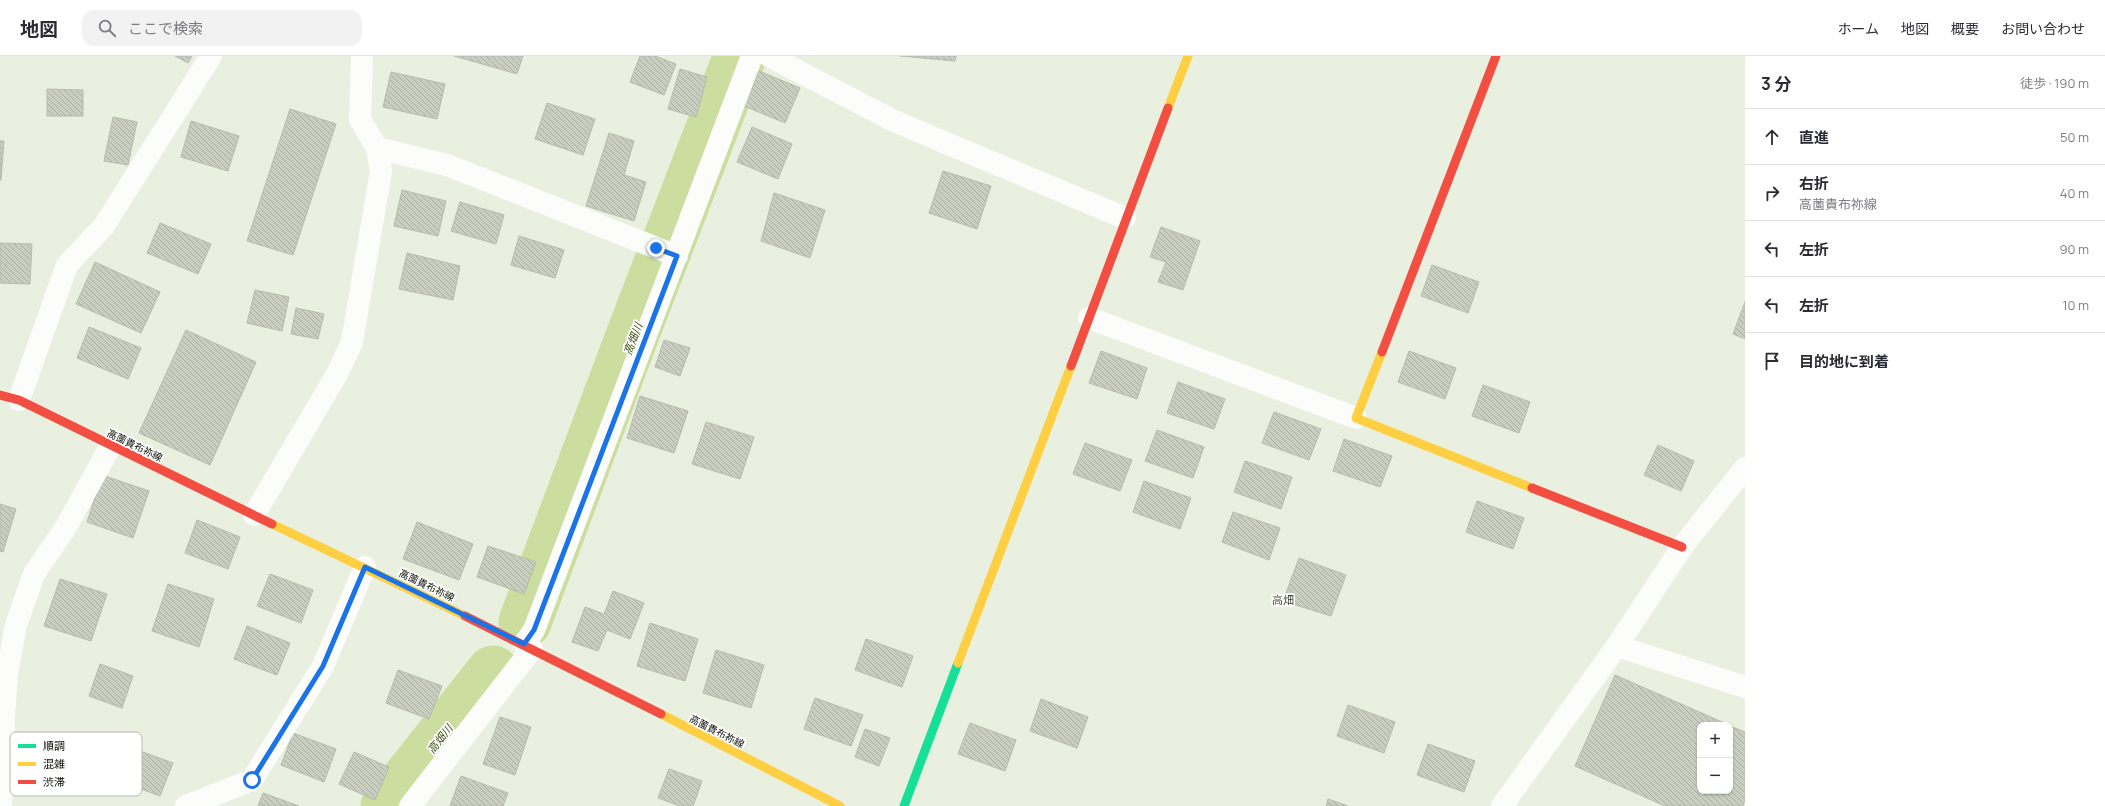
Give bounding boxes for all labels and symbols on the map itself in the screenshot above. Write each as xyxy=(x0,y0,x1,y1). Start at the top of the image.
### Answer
route end xyxy=(647,239,665,257)
water label: 高畑川 xyxy=(620,320,646,357)
street label: 高薗貴布祢線 xyxy=(105,426,165,464)
street label: 高薗貴布祢線 xyxy=(397,566,457,604)
district label: 高畑 xyxy=(1272,592,1294,607)
street label: 高薗貴布祢線 xyxy=(687,711,747,751)
water label: 高畑川 xyxy=(424,720,456,756)
legend xyxy=(10,732,142,796)
text: 順調 xyxy=(43,738,65,753)
text: 混雑 xyxy=(43,756,65,771)
route start xyxy=(243,771,261,789)
text: 渋滞 xyxy=(43,774,65,789)

